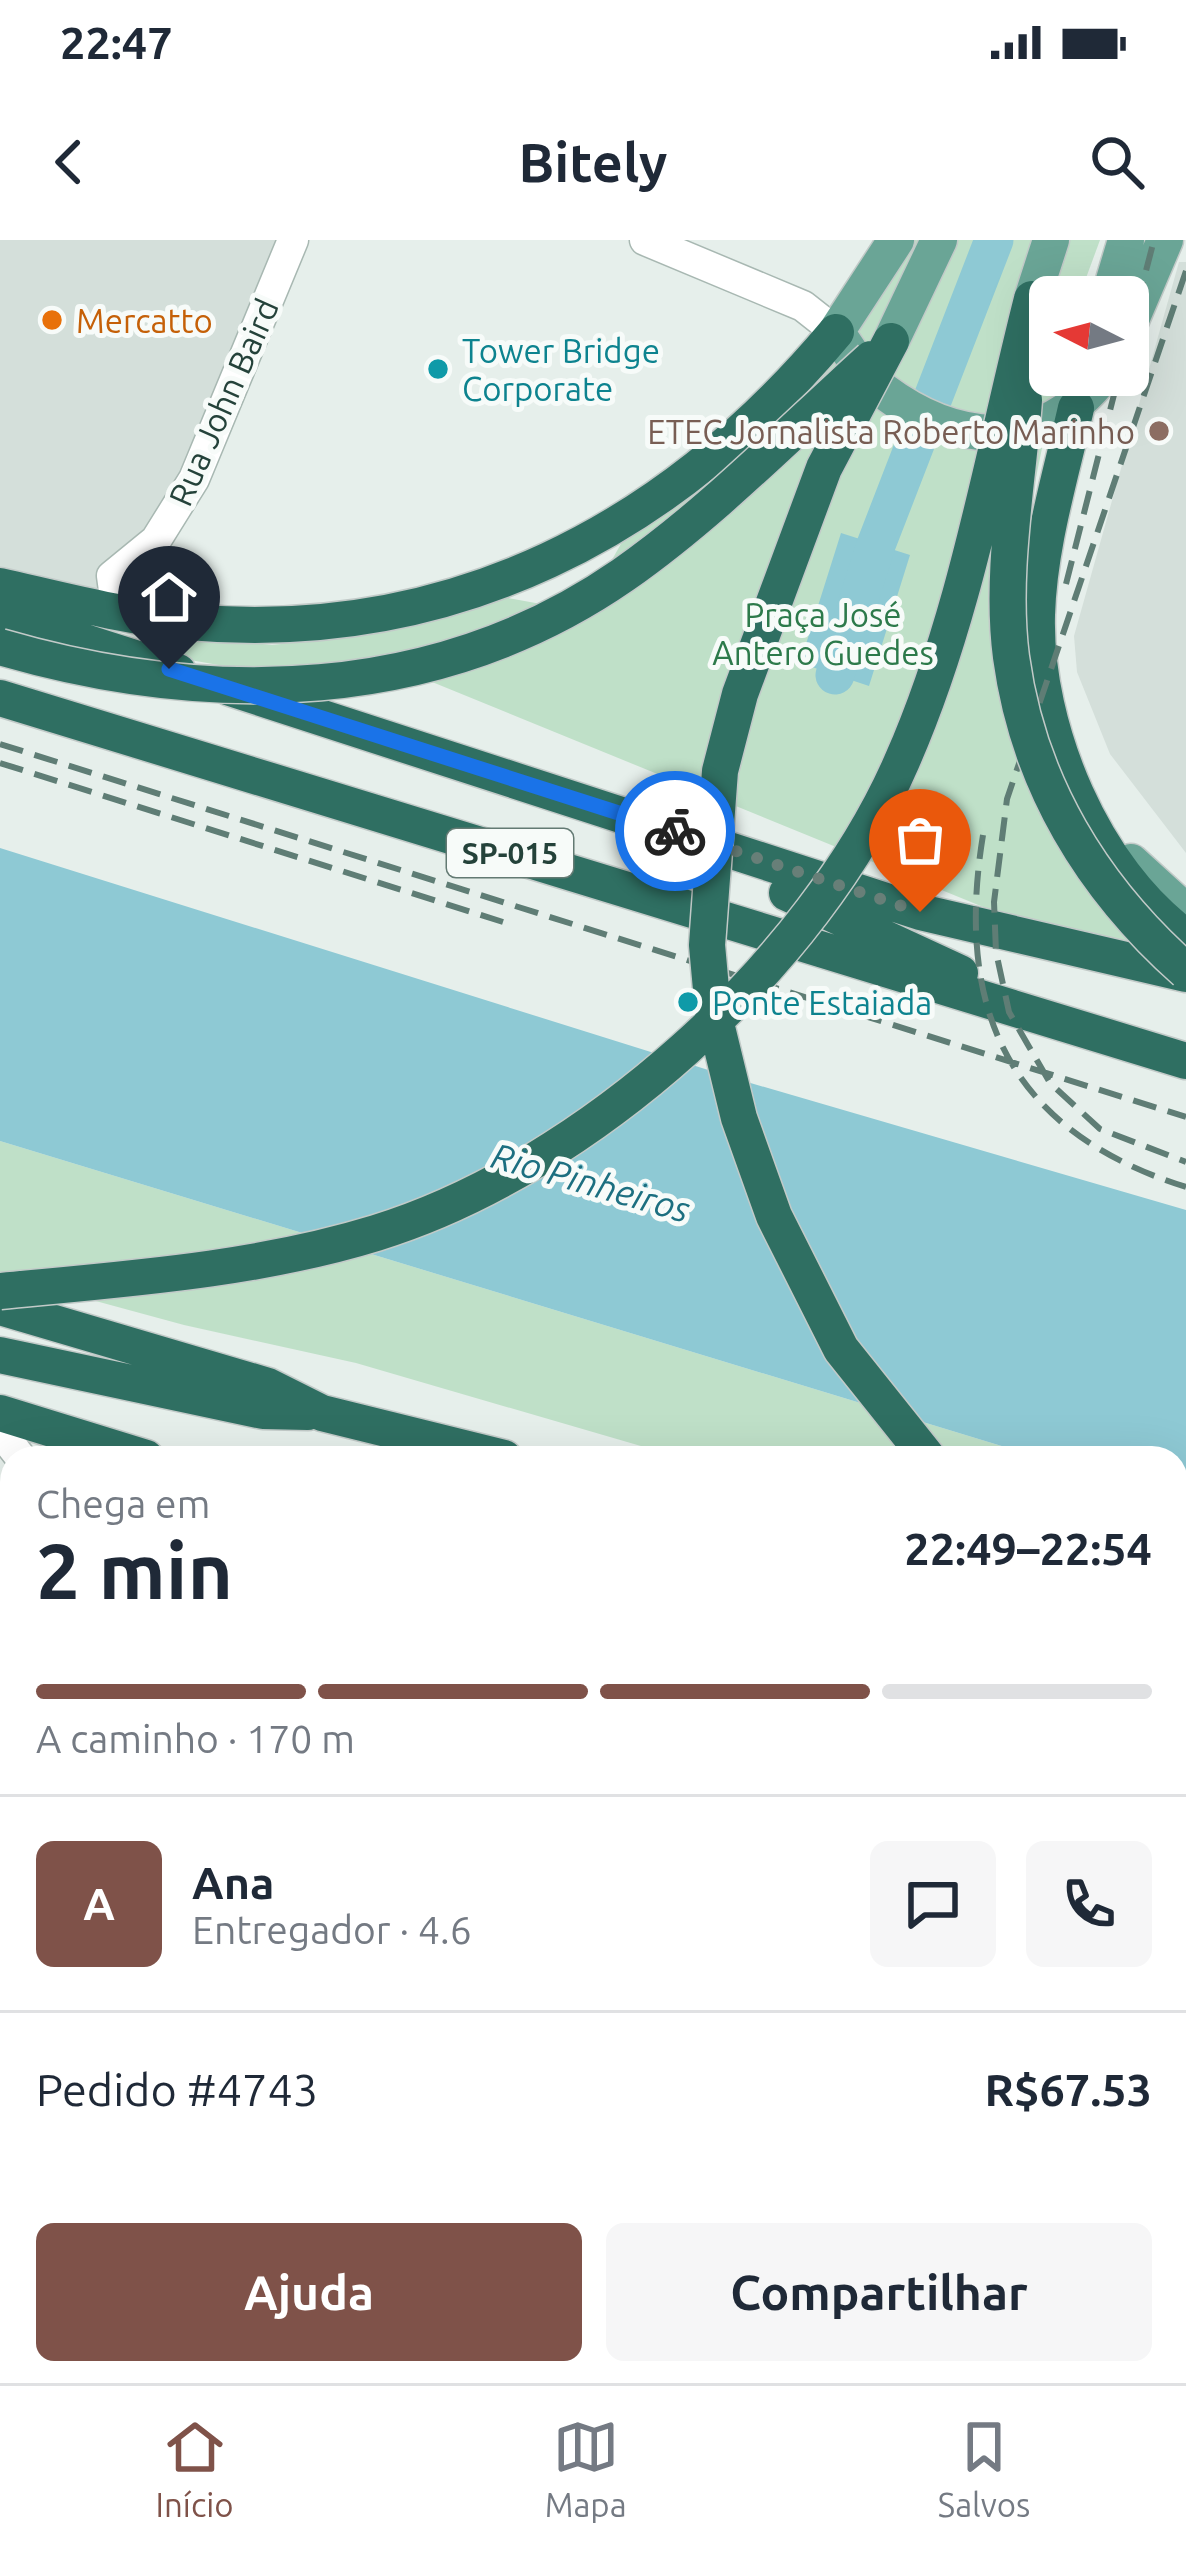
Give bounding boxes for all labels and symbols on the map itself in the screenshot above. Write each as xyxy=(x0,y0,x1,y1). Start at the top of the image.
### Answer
north arrow xyxy=(1029,276,1149,396)
street label: Rua John Baird xyxy=(161,293,285,511)
place label: Mercatto xyxy=(76,302,213,339)
marker: Mercatto xyxy=(39,307,65,333)
place label: Tower Bridge Corporate xyxy=(462,332,660,407)
marker: Tower Bridge Corporate xyxy=(425,356,451,382)
place label: ETEC Jornalista Roberto Marinho xyxy=(647,413,1135,450)
marker: ETEC Jornalista Roberto Marinho xyxy=(1146,418,1172,444)
pin xyxy=(118,546,220,669)
park label: Praça José Antero Guedes xyxy=(712,596,934,671)
courier xyxy=(615,771,735,891)
pin xyxy=(869,789,971,912)
road number: SP-015 xyxy=(447,829,573,877)
place label: Ponte Estaiada xyxy=(712,984,932,1021)
marker: Ponte Estaiada xyxy=(675,989,701,1015)
water label: Rio Pinheiros xyxy=(487,1134,695,1230)

